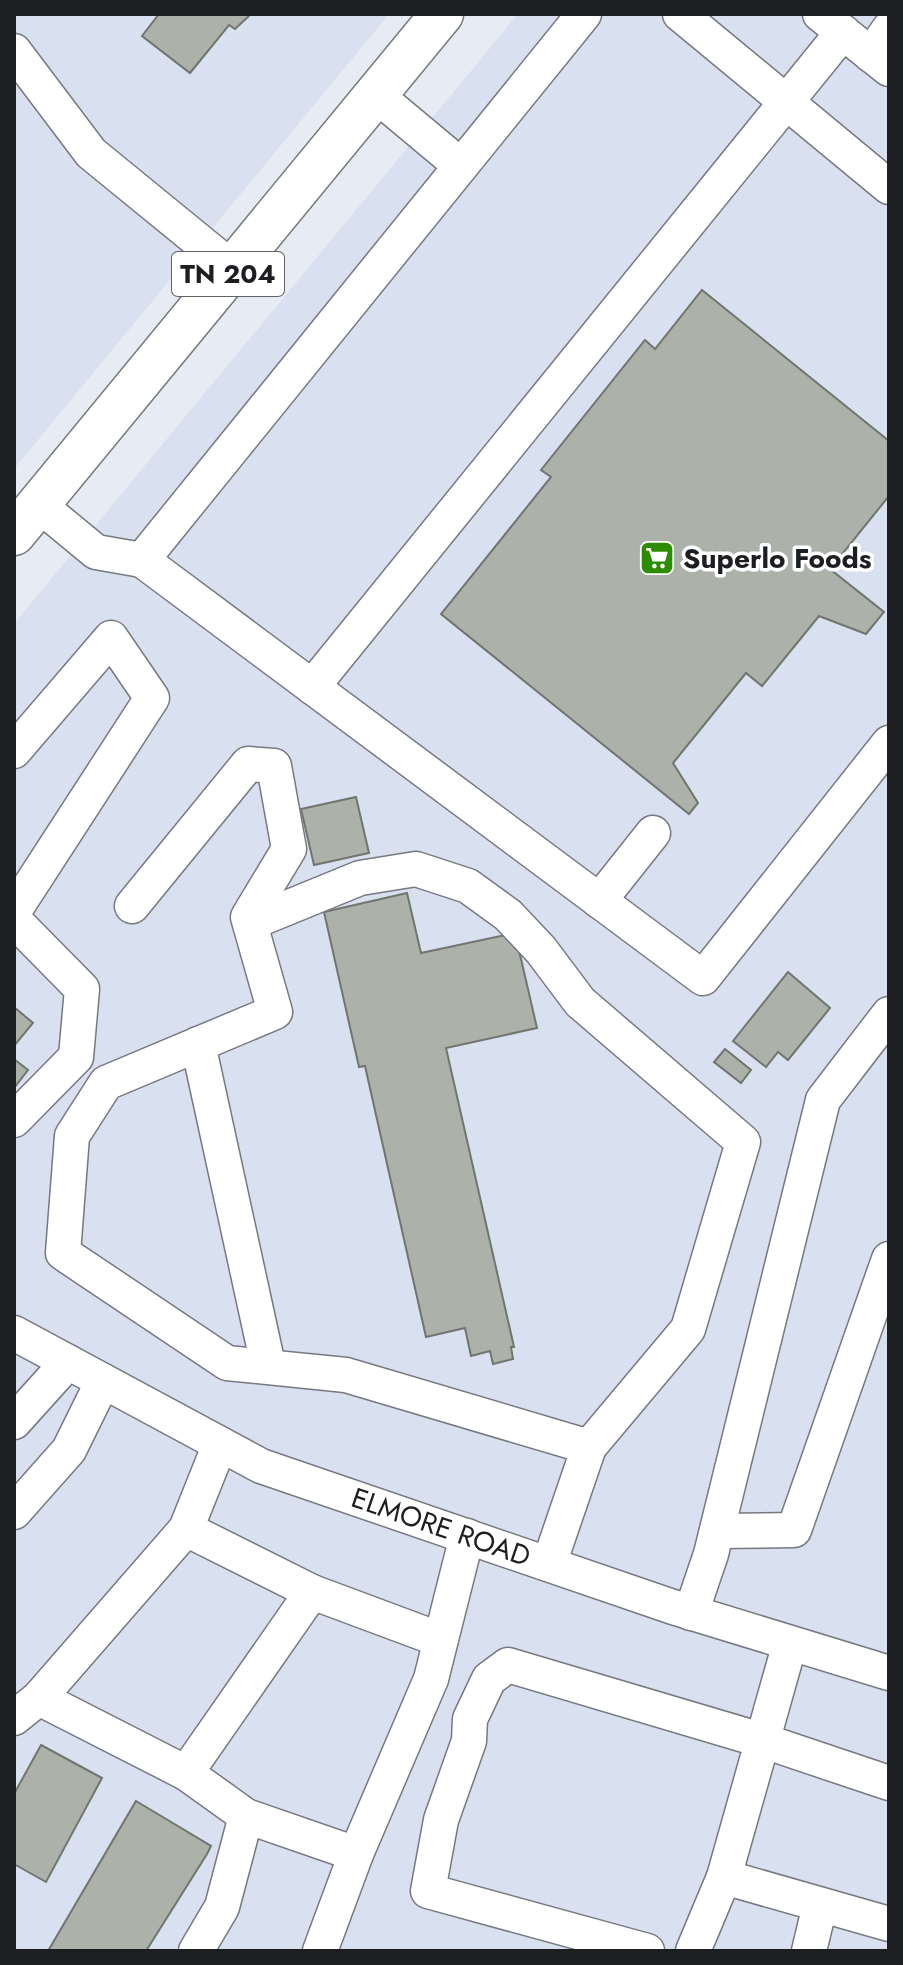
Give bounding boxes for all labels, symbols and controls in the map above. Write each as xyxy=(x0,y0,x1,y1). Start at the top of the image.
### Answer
road number: TN 204 xyxy=(172,252,284,296)
place label: Superlo Foods xyxy=(683,538,872,579)
supermarket icon: Superlo Foods xyxy=(638,539,676,577)
street label: ELMORE ROAD xyxy=(346,1477,536,1577)

